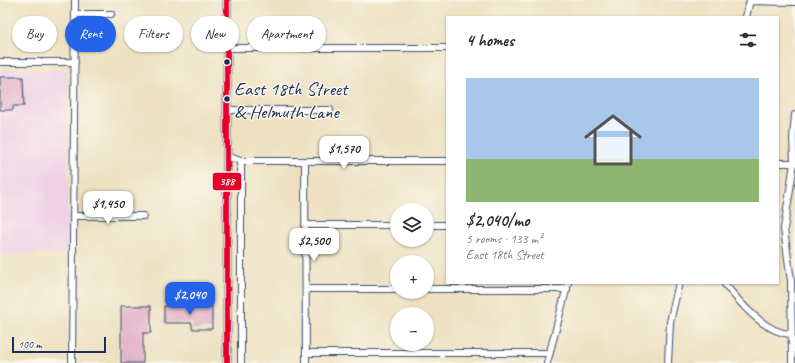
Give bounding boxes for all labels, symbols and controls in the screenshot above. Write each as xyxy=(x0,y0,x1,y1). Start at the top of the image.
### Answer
chip: Buy xyxy=(12,16,57,52)
chip: Rent xyxy=(65,16,116,52)
chip: Filters xyxy=(124,16,183,52)
chip: New xyxy=(191,16,239,52)
chip: Apartment xyxy=(247,16,326,52)
icon: filters xyxy=(737,29,759,51)
text: 4 homes xyxy=(466,30,514,51)
unlabelled marker xyxy=(222,57,232,67)
place label: East 18th Street & Helmuth Lane xyxy=(234,77,349,124)
marker: East 18th Street & Helmuth Lane xyxy=(222,94,232,104)
icon: home xyxy=(577,104,649,176)
pin: $1,570 xyxy=(311,136,377,170)
text: $1,570 xyxy=(328,141,360,157)
line badge: 388 xyxy=(212,172,242,191)
text: 388 xyxy=(220,174,236,188)
pin: $1,450 xyxy=(75,191,141,225)
text: $1,450 xyxy=(92,196,124,212)
map controls xyxy=(390,203,434,351)
button: layers xyxy=(390,203,434,247)
text: $2,040/mo xyxy=(466,210,529,231)
pin: $2,500 xyxy=(281,228,347,262)
text: 5 rooms · 133 m² xyxy=(466,231,542,247)
text: $2,500 xyxy=(298,233,330,249)
text: East 18th Street xyxy=(466,247,544,263)
button: + xyxy=(390,255,434,299)
pin: $2,040 xyxy=(157,282,223,316)
text: $2,040 xyxy=(174,287,206,303)
button: − xyxy=(390,307,434,351)
scale bar xyxy=(12,335,106,354)
text: 100 m xyxy=(18,337,42,351)

